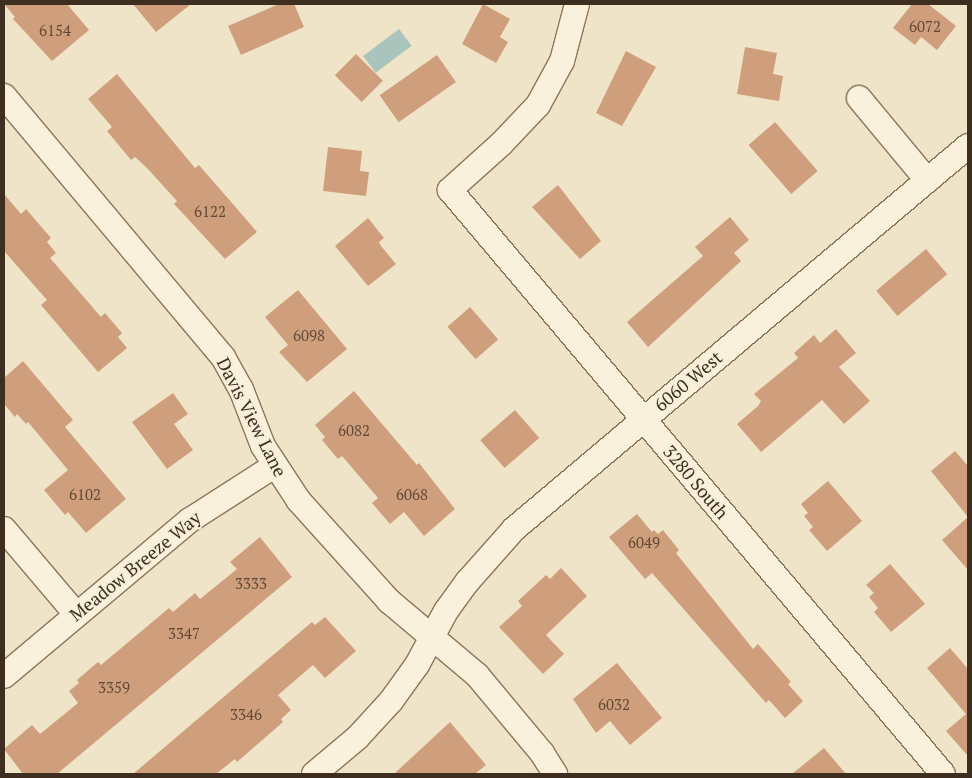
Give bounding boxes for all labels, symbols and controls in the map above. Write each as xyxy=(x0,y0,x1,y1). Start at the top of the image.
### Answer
house number: 6072 xyxy=(909,18,941,36)
house number: 6154 xyxy=(39,22,71,40)
house number: 6122 xyxy=(194,203,226,221)
house number: 6098 xyxy=(293,327,325,345)
street label: 6060 West xyxy=(650,346,726,416)
street label: Davis View Lane xyxy=(213,354,291,480)
house number: 6082 xyxy=(338,422,370,440)
street label: 3280 South xyxy=(659,441,733,523)
house number: 6102 xyxy=(69,486,101,504)
house number: 6068 xyxy=(396,486,428,504)
street label: Meadow Breeze Way xyxy=(65,506,205,626)
house number: 6049 xyxy=(628,534,660,552)
house number: 3333 xyxy=(235,575,267,593)
house number: 3347 xyxy=(168,625,200,643)
house number: 3359 xyxy=(98,679,130,697)
house number: 6032 xyxy=(598,696,630,714)
house number: 3346 xyxy=(230,706,262,724)

